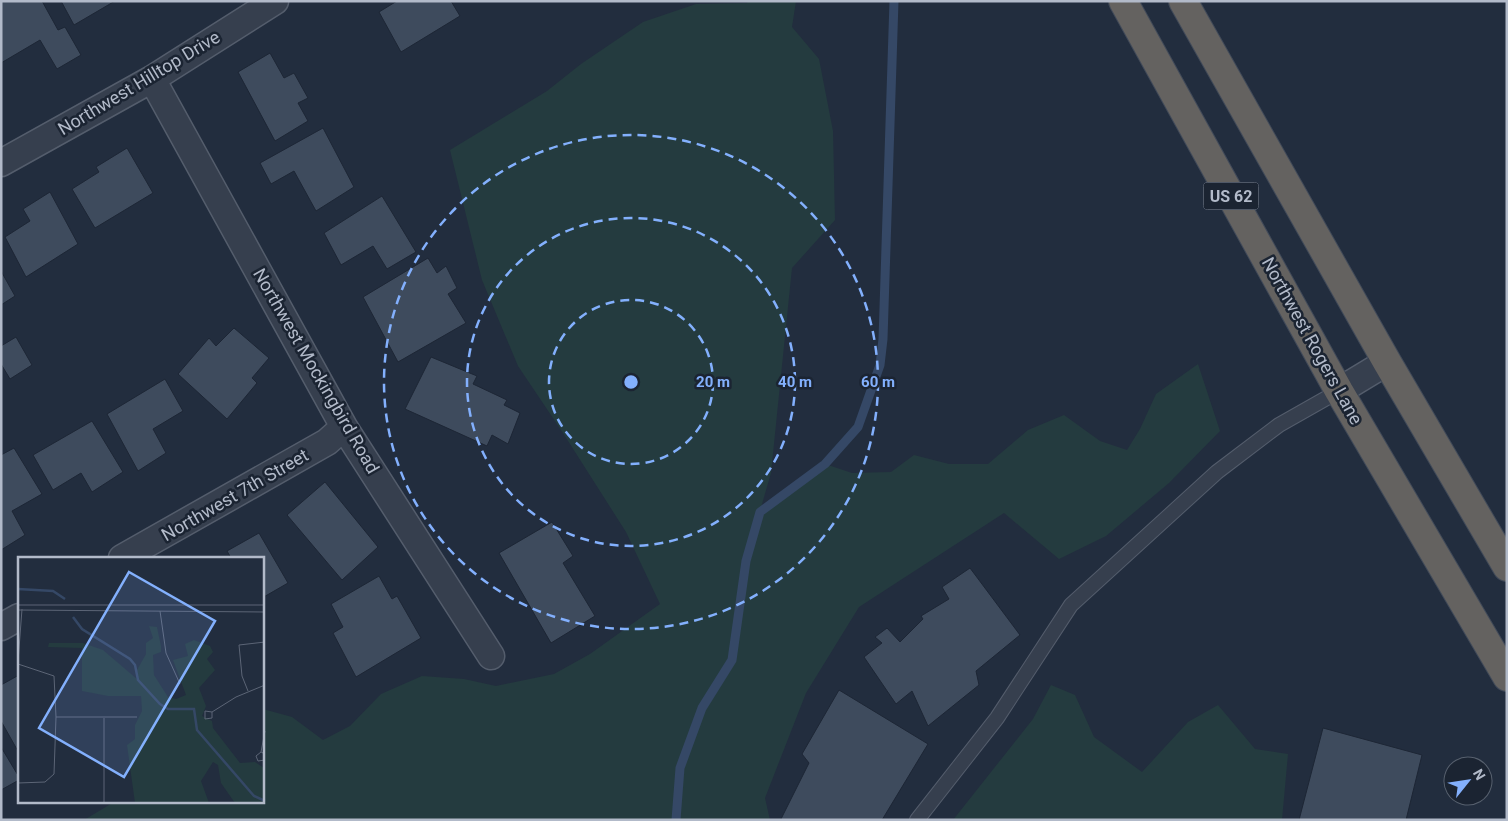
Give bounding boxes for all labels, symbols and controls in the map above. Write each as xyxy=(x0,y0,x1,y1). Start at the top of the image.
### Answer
street label: Northwest Hilltop Drive xyxy=(54,26,223,139)
road number: US 62 xyxy=(1204,182,1258,210)
street label: Northwest Rogers Lane xyxy=(1258,253,1367,428)
street label: Northwest Mockingbird Road xyxy=(249,264,384,477)
centre of rings xyxy=(622,373,640,391)
text: 20 m xyxy=(696,373,730,391)
text: 40 m xyxy=(778,373,812,391)
text: 60 m xyxy=(861,373,895,391)
street label: Northwest 7th Street xyxy=(158,444,312,545)
inset map xyxy=(18,557,264,804)
north arrow xyxy=(1443,756,1493,806)
text: N xyxy=(1470,766,1489,783)

